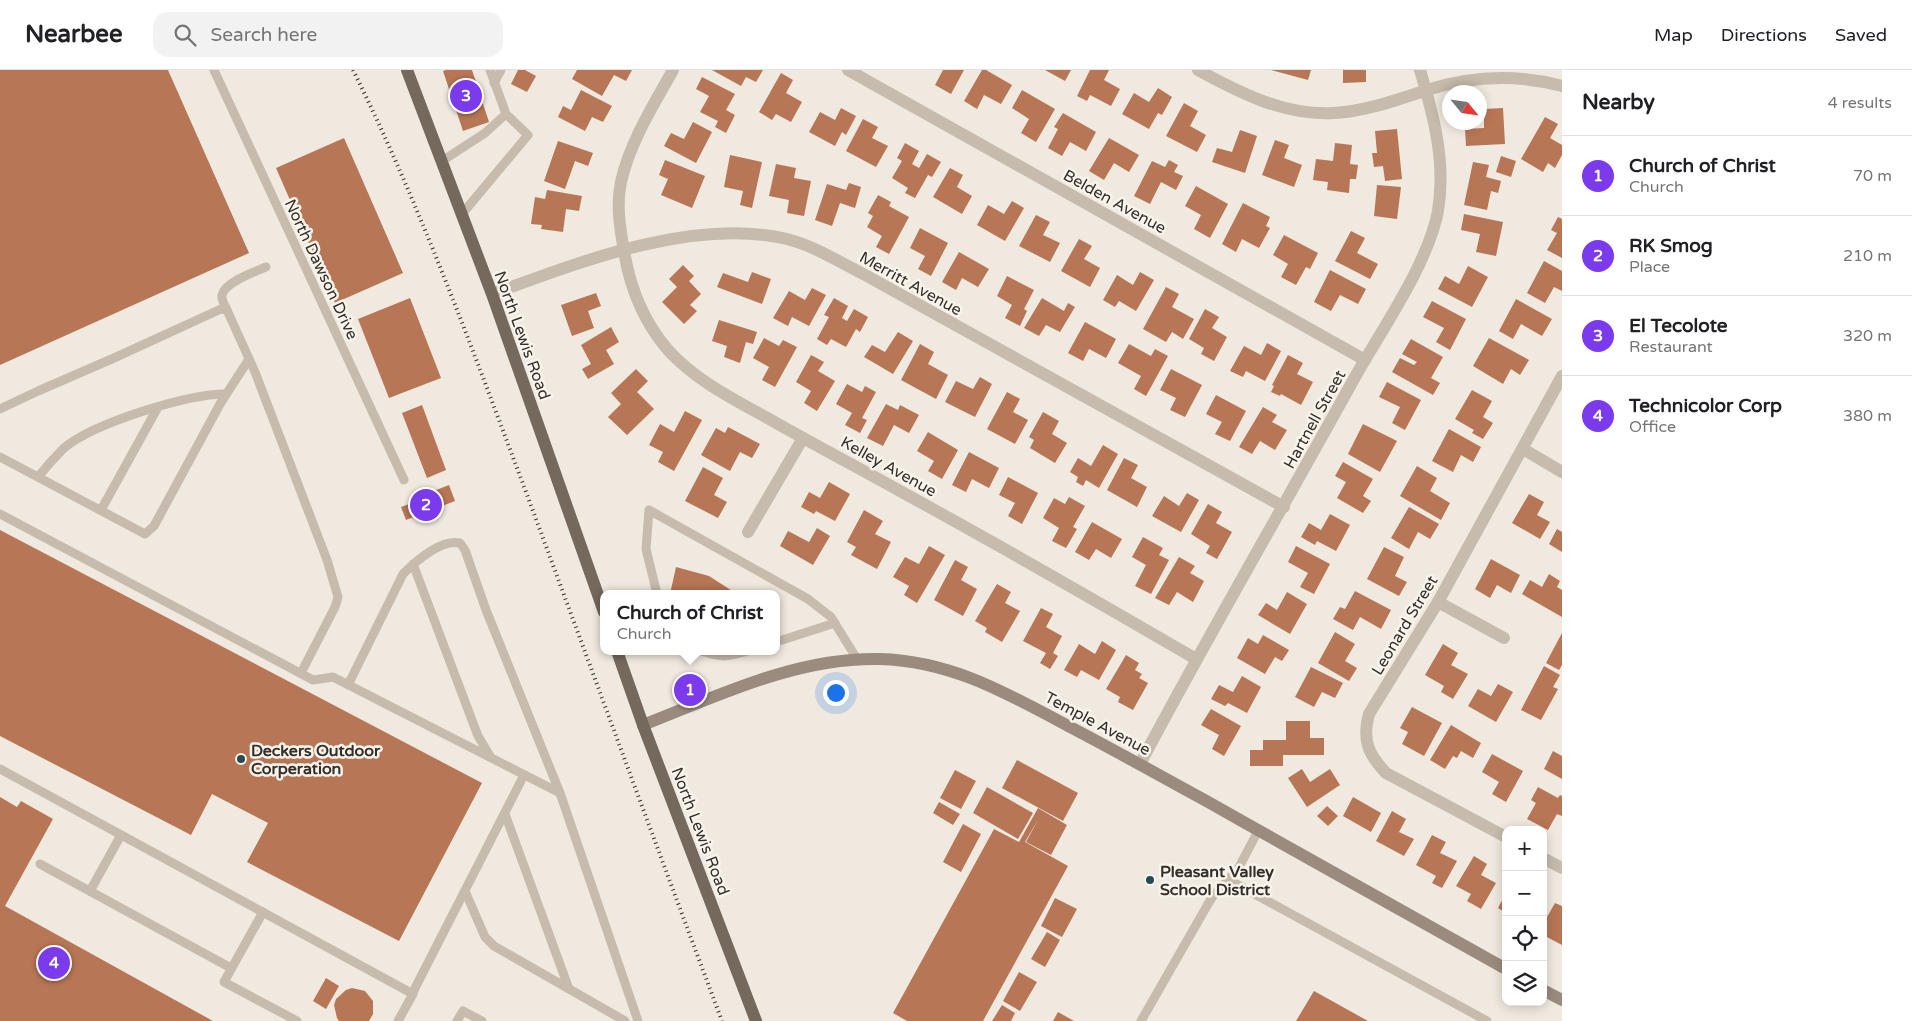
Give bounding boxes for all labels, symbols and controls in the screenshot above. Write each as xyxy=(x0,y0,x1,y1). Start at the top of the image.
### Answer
search box xyxy=(153,12,503,57)
text: Nearbee xyxy=(25,20,123,49)
icon: search xyxy=(171,21,199,49)
text: Search here xyxy=(211,24,317,46)
text: Map xyxy=(1654,24,1693,46)
text: Directions xyxy=(1721,24,1807,46)
text: Saved xyxy=(1835,24,1887,46)
pin: 3 xyxy=(450,77,482,115)
north arrow xyxy=(1442,85,1487,130)
text: Nearby xyxy=(1582,90,1655,115)
text: 4 results xyxy=(1828,93,1892,113)
text: Church of Christ xyxy=(1629,155,1776,177)
street label: Belden Avenue xyxy=(1060,165,1169,238)
text: 1 xyxy=(1593,166,1603,186)
text: 70 m xyxy=(1853,166,1892,186)
text: Church xyxy=(1629,177,1684,197)
street label: North Dawson Drive xyxy=(280,196,362,343)
text: RK Smog xyxy=(1629,235,1713,257)
text: 2 xyxy=(1593,246,1603,266)
text: 210 m xyxy=(1843,246,1892,266)
street label: Merritt Avenue xyxy=(856,247,965,320)
text: Place xyxy=(1629,257,1670,277)
street label: North Lewis Road xyxy=(490,268,555,402)
text: El Tecolote xyxy=(1629,315,1728,337)
text: 3 xyxy=(1593,326,1603,346)
text: 320 m xyxy=(1843,326,1892,346)
text: Restaurant xyxy=(1629,337,1713,357)
street label: Hartnell Street xyxy=(1279,367,1350,472)
text: Technicolor Corp xyxy=(1629,395,1782,417)
text: 4 xyxy=(1593,406,1603,426)
text: 380 m xyxy=(1843,406,1892,426)
text: Office xyxy=(1629,417,1676,437)
street label: Kelley Avenue xyxy=(837,432,940,501)
pin: 2 xyxy=(410,486,442,524)
street label: Leonard Street xyxy=(1367,572,1442,679)
popup xyxy=(600,590,780,655)
text: Church of Christ xyxy=(617,602,763,624)
text: Church xyxy=(617,624,671,644)
pin: 1 xyxy=(674,671,706,709)
your location xyxy=(823,680,849,706)
street label: Temple Avenue xyxy=(1041,688,1154,760)
place label: Deckers Outdoor Corperation xyxy=(251,741,381,779)
marker: Deckers Outdoor Corperation xyxy=(235,753,247,765)
street label: North Lewis Road xyxy=(666,765,734,898)
map controls xyxy=(1502,826,1547,1006)
button: + xyxy=(1502,826,1547,871)
place label: Pleasant Valley School District xyxy=(1160,862,1274,900)
button: − xyxy=(1502,871,1547,916)
marker: Pleasant Valley School District xyxy=(1144,874,1156,886)
button: locate xyxy=(1502,916,1547,961)
pin: 4 xyxy=(38,944,70,982)
button: layers xyxy=(1502,961,1547,1006)

